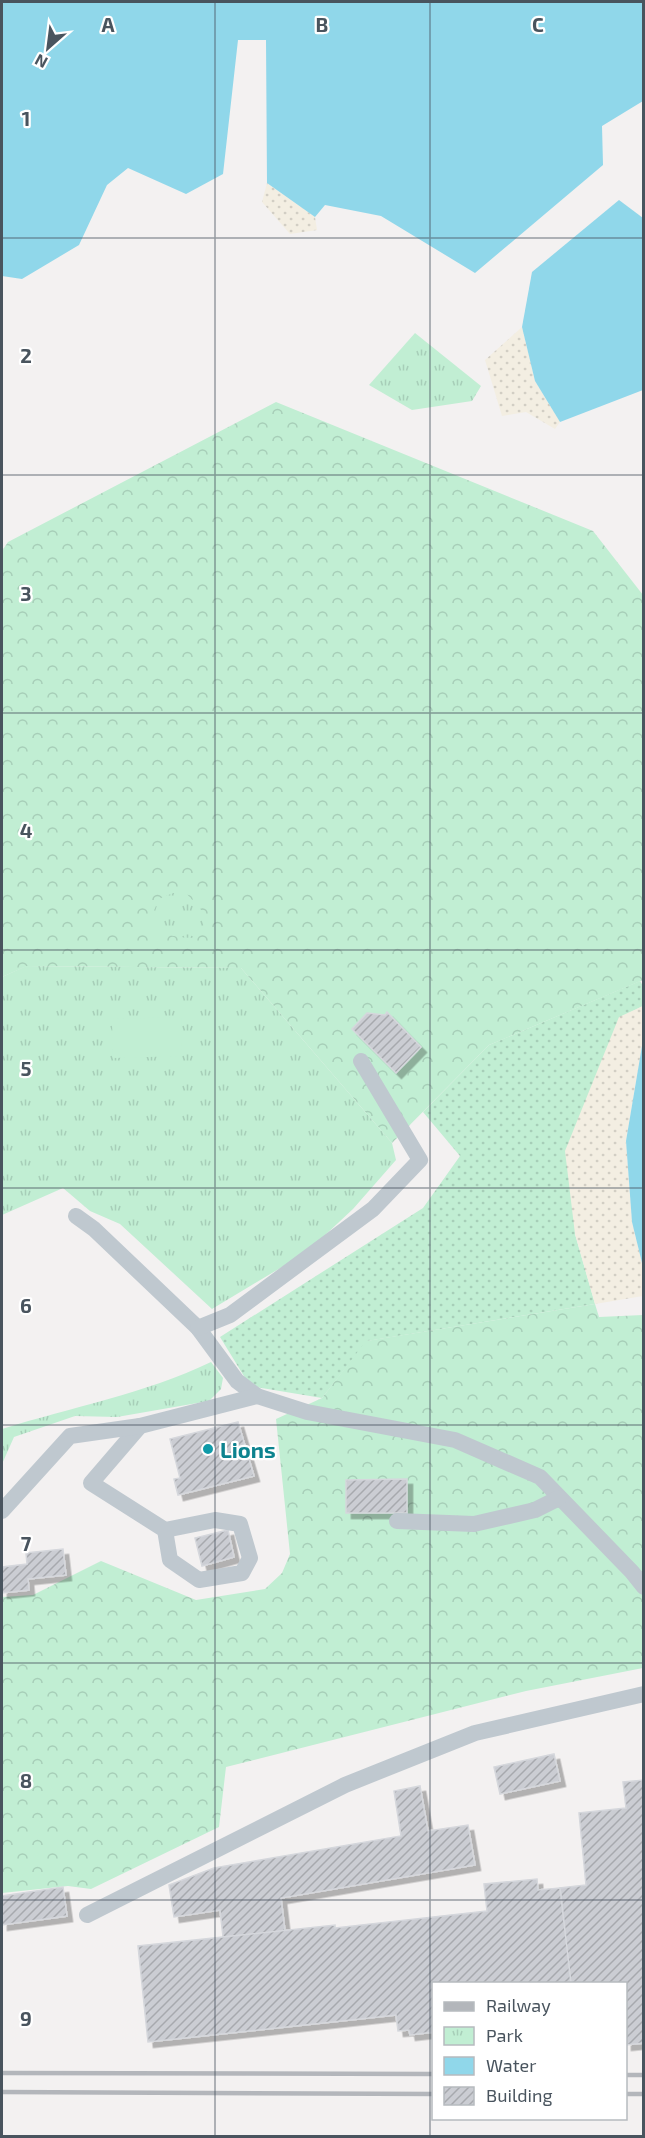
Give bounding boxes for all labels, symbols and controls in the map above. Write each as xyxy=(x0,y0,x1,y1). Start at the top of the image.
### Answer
text: A xyxy=(101,12,115,36)
text: B xyxy=(316,12,328,36)
text: C xyxy=(532,12,544,36)
north arrow xyxy=(18,18,78,78)
text: N xyxy=(31,51,50,73)
text: 1 xyxy=(22,106,30,130)
text: 2 xyxy=(20,343,32,367)
text: 3 xyxy=(20,581,32,605)
text: 4 xyxy=(20,818,33,842)
text: 5 xyxy=(20,1056,32,1080)
text: 6 xyxy=(20,1293,32,1317)
place label: Lions xyxy=(220,1436,276,1462)
marker: Lions xyxy=(201,1442,215,1456)
text: 7 xyxy=(21,1531,32,1555)
text: 8 xyxy=(20,1768,32,1792)
legend xyxy=(432,1982,627,2120)
text: Railway xyxy=(486,1994,551,2016)
text: 9 xyxy=(20,2006,32,2030)
text: Park xyxy=(486,2024,523,2046)
text: Water xyxy=(486,2054,536,2076)
text: Building xyxy=(486,2084,553,2106)

